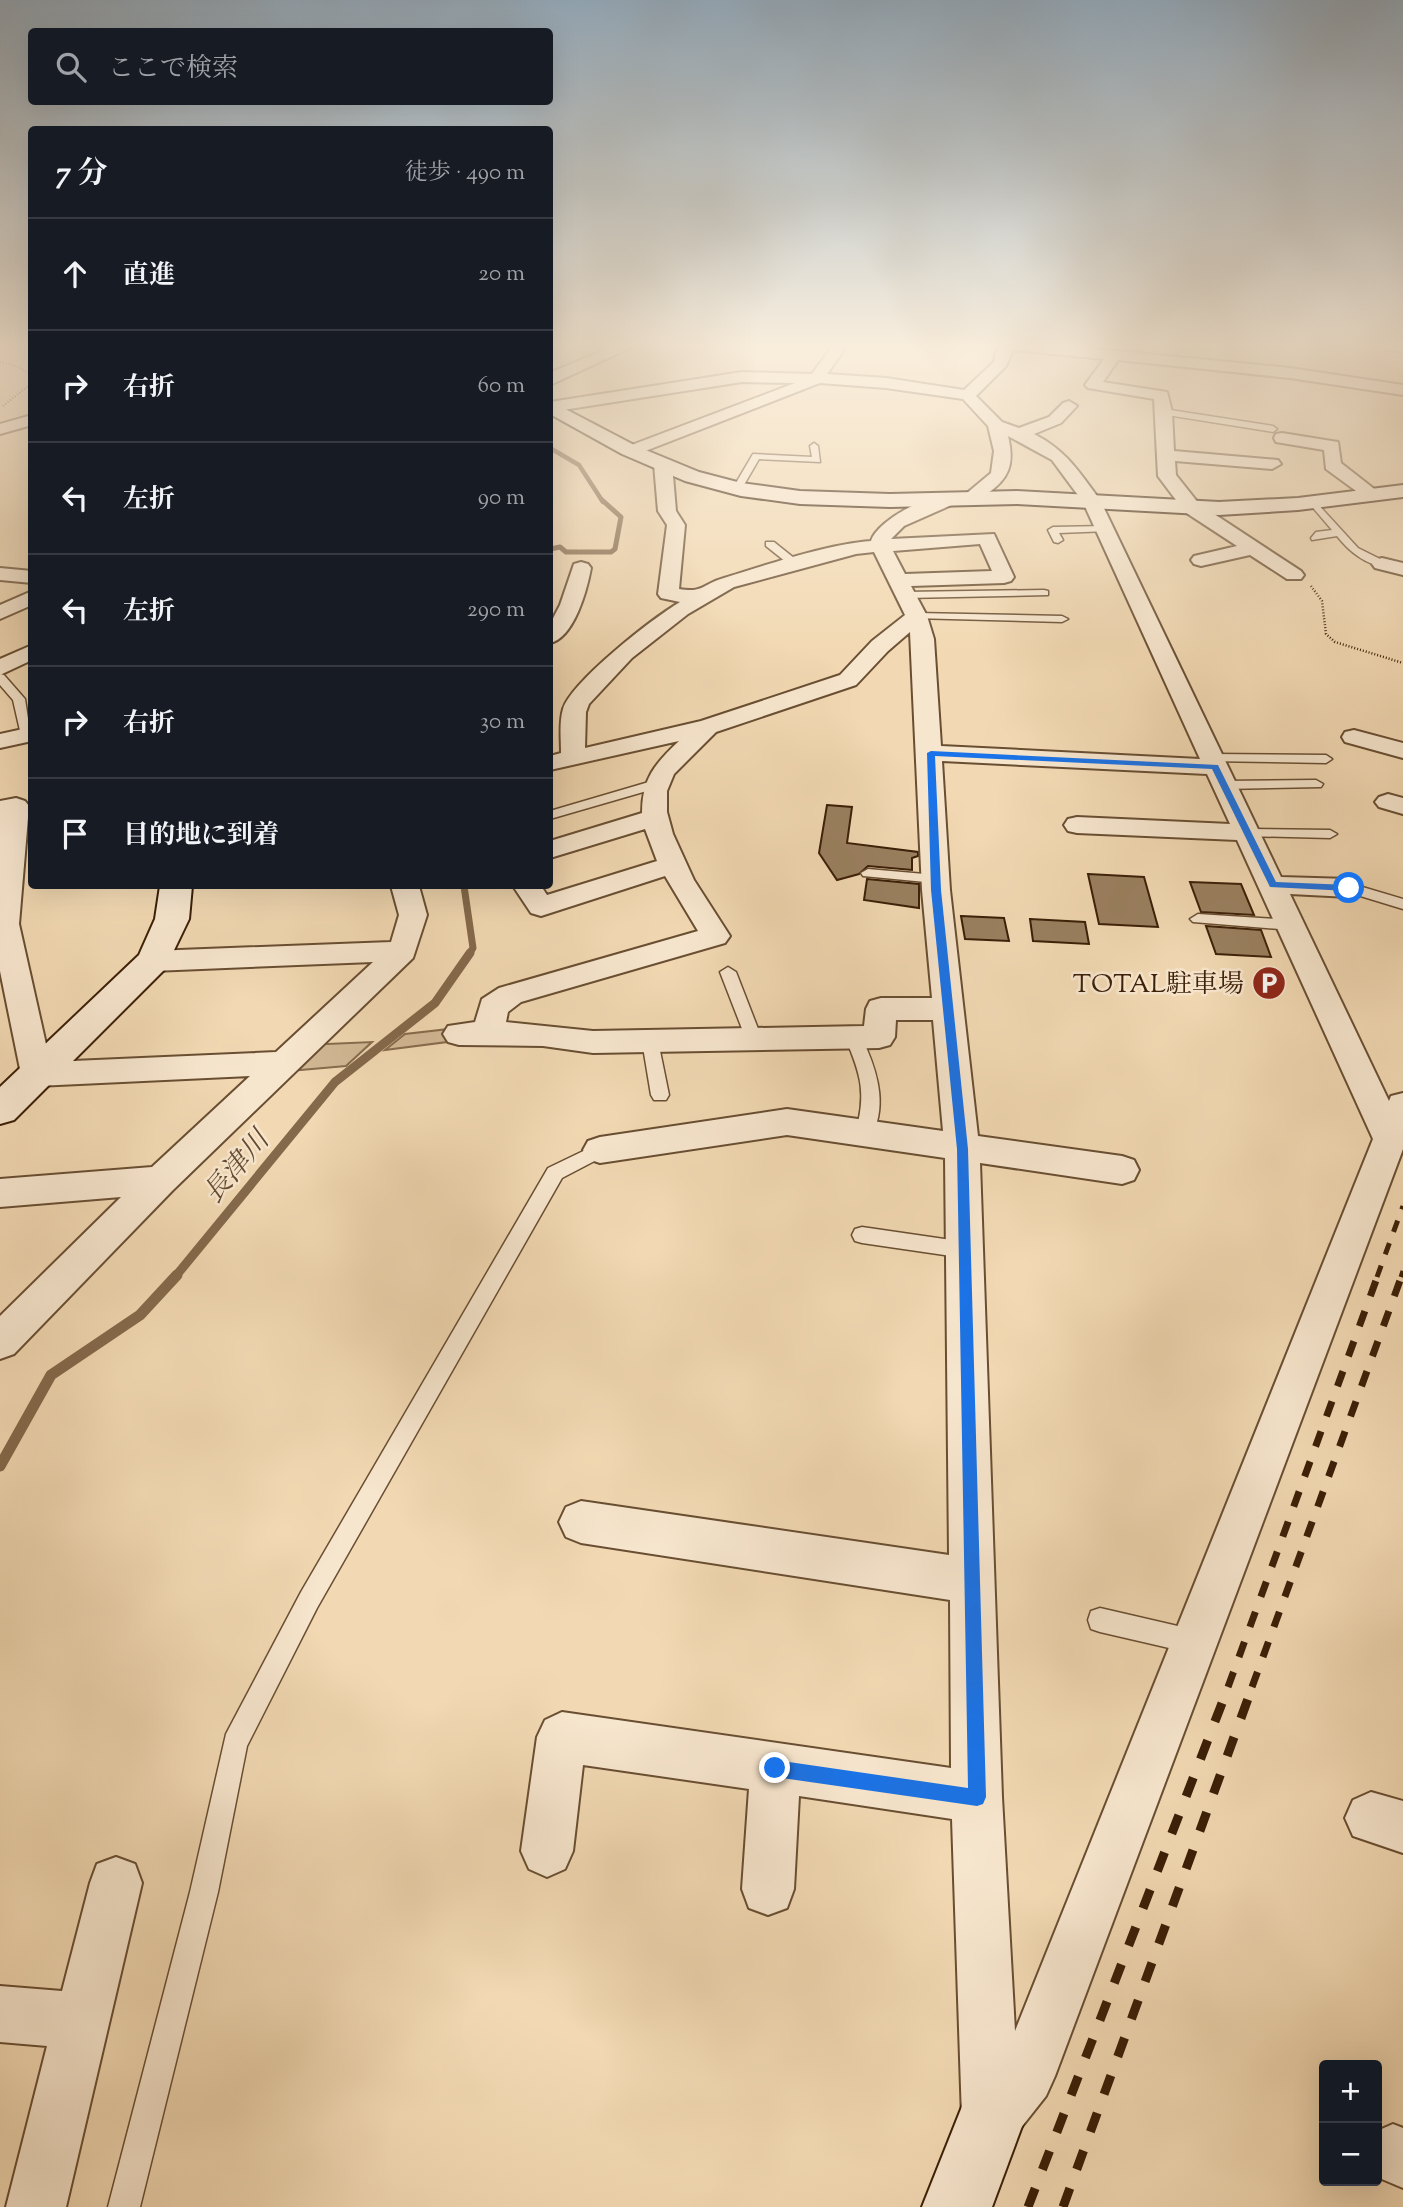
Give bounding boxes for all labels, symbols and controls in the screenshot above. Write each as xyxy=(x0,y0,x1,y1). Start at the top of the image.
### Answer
search box xyxy=(28,28,553,105)
icon: search xyxy=(52,48,90,86)
text: ここで検索 xyxy=(108,51,238,88)
text: 7 分 xyxy=(56,153,107,196)
text: 徒歩 · 490 m xyxy=(405,157,525,190)
icon: ahead xyxy=(56,255,94,293)
text: 直進 xyxy=(123,258,175,295)
text: 20 m xyxy=(478,258,525,291)
icon: right xyxy=(56,367,94,405)
text: 右折 xyxy=(123,370,175,407)
text: 60 m xyxy=(477,370,525,403)
icon: left xyxy=(56,479,94,517)
text: 左折 xyxy=(123,482,175,519)
text: 90 m xyxy=(478,482,525,515)
icon: left xyxy=(56,591,94,629)
text: 左折 xyxy=(123,594,175,631)
text: 290 m xyxy=(467,594,525,627)
icon: right xyxy=(56,703,94,741)
text: 右折 xyxy=(123,706,175,743)
text: 30 m xyxy=(480,706,525,739)
icon: arrive xyxy=(56,815,94,853)
text: 目的地に到着 xyxy=(123,818,279,855)
route start xyxy=(1333,872,1364,903)
parking icon: TOTAL駐車場 xyxy=(1250,964,1288,1002)
place label: TOTAL駐車場 xyxy=(1073,967,1244,1004)
water label: 長津川 xyxy=(195,1121,282,1213)
route end xyxy=(759,1752,790,1783)
map controls xyxy=(1319,2060,1382,2186)
button: + xyxy=(1319,2060,1382,2123)
button: − xyxy=(1319,2123,1382,2186)

